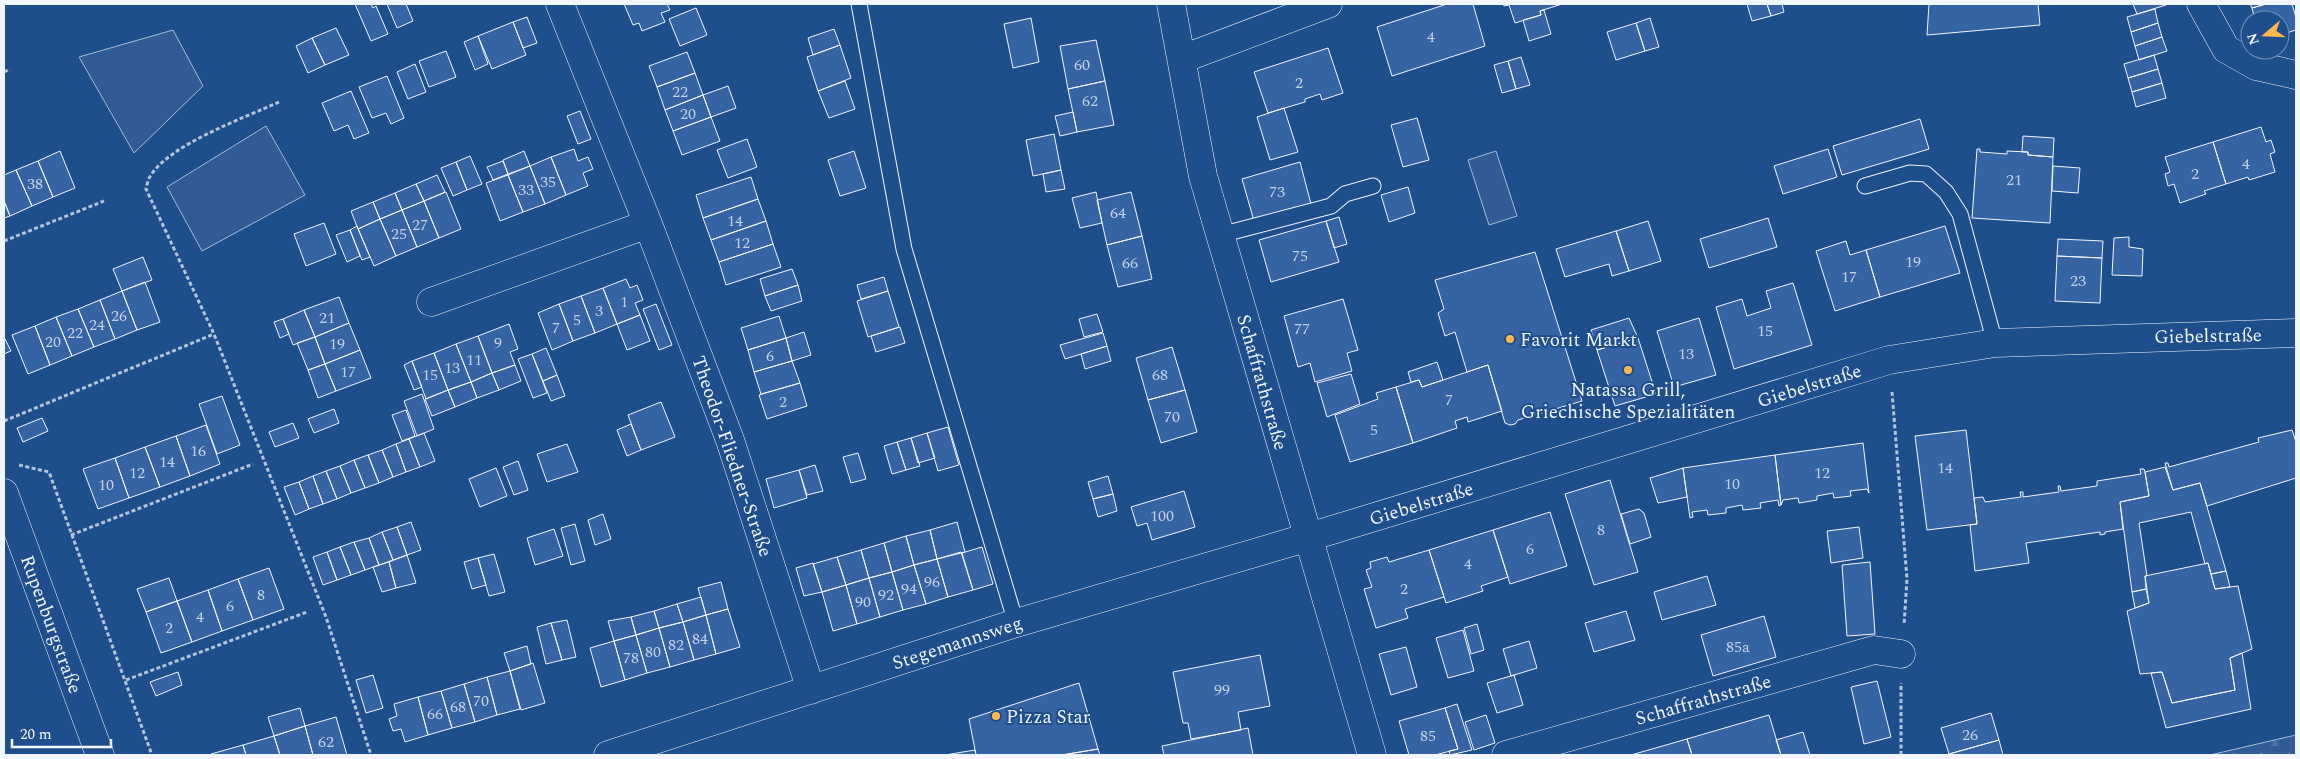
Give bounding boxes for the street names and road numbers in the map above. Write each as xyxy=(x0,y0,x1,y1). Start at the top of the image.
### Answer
street label: Schaffrathstraße xyxy=(1228,311,1295,454)
street label: Giebelstraße xyxy=(2154,321,2262,352)
street label: Theodor-Fliedner-Straße xyxy=(684,352,780,561)
street label: Giebelstraße xyxy=(1754,357,1865,416)
street label: Giebelstraße xyxy=(1366,475,1477,534)
street label: Rupenburgstraße xyxy=(12,551,89,698)
street label: Stegemannsweg xyxy=(889,609,1026,678)
street label: Schaffrathstraße xyxy=(1632,667,1775,734)

